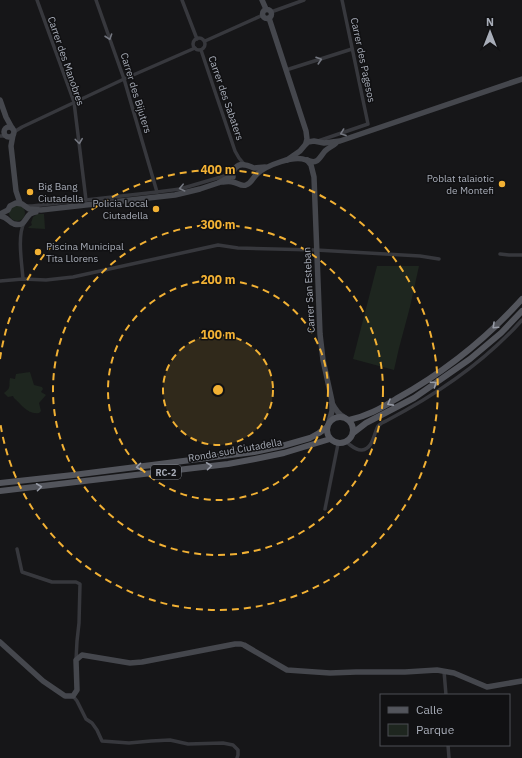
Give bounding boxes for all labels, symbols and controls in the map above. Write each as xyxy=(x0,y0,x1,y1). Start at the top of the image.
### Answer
north arrow xyxy=(470,12,510,52)
street label: Carrer des Manobres xyxy=(45,15,87,107)
text: N xyxy=(486,15,494,29)
street label: Carrer des Pagesos xyxy=(348,16,378,104)
one-way arrow xyxy=(104,33,113,40)
street label: Carrer des Bijuters xyxy=(118,51,154,135)
street label: Carrer des Sabaters xyxy=(205,54,247,142)
one-way arrow xyxy=(316,56,323,65)
one-way arrow xyxy=(339,128,346,137)
one-way arrow xyxy=(74,138,83,144)
text: 400 m xyxy=(200,162,236,177)
place label: Poblat talaiotic de Montefi xyxy=(427,172,494,197)
marker: Poblat talaiotic de Montefi xyxy=(497,179,507,189)
place label: Big Bang Ciutadella xyxy=(38,180,84,205)
one-way arrow xyxy=(178,183,185,191)
marker: Big Bang Ciutadella xyxy=(25,187,35,197)
place label: Policia Local Ciutadella xyxy=(92,197,149,222)
marker: Policia Local Ciutadella xyxy=(151,204,161,214)
text: 300 m xyxy=(200,217,236,232)
place label: Piscina Municipal Tita Llorens xyxy=(46,240,124,265)
marker: Piscina Municipal Tita Llorens xyxy=(33,247,43,257)
street label: Carrer San Esteban xyxy=(300,247,318,333)
text: 200 m xyxy=(200,272,236,287)
one-way arrow xyxy=(492,321,499,328)
text: 100 m xyxy=(200,327,236,342)
one-way arrow xyxy=(430,381,437,389)
centre of rings xyxy=(211,383,225,397)
one-way arrow xyxy=(387,398,394,405)
street label: Ronda sud Ciutadella xyxy=(187,435,284,465)
one-way arrow xyxy=(136,462,142,471)
one-way arrow xyxy=(206,462,213,471)
road number: RC-2 xyxy=(151,465,181,479)
one-way arrow xyxy=(36,483,42,492)
legend xyxy=(380,694,510,746)
text: Calle xyxy=(416,702,443,717)
text: Parque xyxy=(416,722,455,737)

